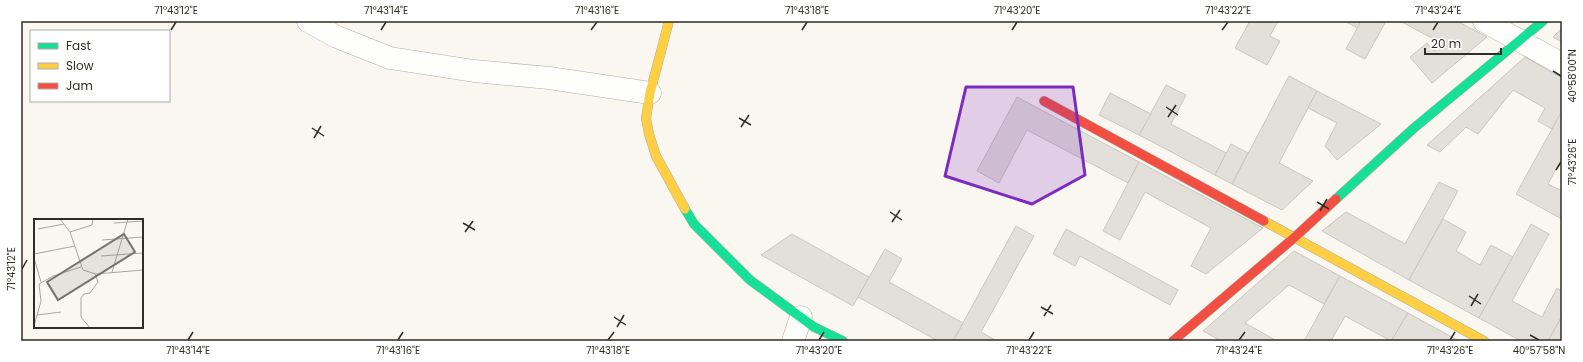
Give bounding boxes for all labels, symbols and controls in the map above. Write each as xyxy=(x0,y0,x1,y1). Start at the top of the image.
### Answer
text: 71°43'12"E xyxy=(154,3,198,18)
text: 71°43'14"E xyxy=(364,3,408,18)
text: 71°43'16"E xyxy=(575,3,619,18)
text: 71°43'18"E xyxy=(785,3,829,18)
text: 71°43'20"E xyxy=(994,3,1040,18)
text: 71°43'22"E xyxy=(1205,3,1251,18)
text: 71°43'24"E xyxy=(1415,3,1461,18)
legend xyxy=(30,30,170,102)
scale bar xyxy=(1425,30,1501,56)
text: 20 m xyxy=(1431,35,1461,52)
text: Fast xyxy=(66,37,91,54)
text: 40°58'00"N xyxy=(1565,49,1580,103)
text: Slow xyxy=(66,57,94,74)
text: Jam xyxy=(66,77,93,94)
text: 71°43'26"E xyxy=(1565,139,1580,185)
inset map xyxy=(34,219,143,328)
text: 71°43'12"E xyxy=(4,247,19,291)
text: 71°43'14"E xyxy=(166,343,210,358)
text: 71°43'16"E xyxy=(376,343,420,358)
text: 71°43'18"E xyxy=(586,343,630,358)
text: 71°43'20"E xyxy=(796,343,842,358)
text: 71°43'22"E xyxy=(1006,343,1052,358)
text: 71°43'24"E xyxy=(1216,343,1262,358)
text: 71°43'26"E xyxy=(1427,343,1473,358)
text: 40°57'58"N xyxy=(1513,343,1565,358)

